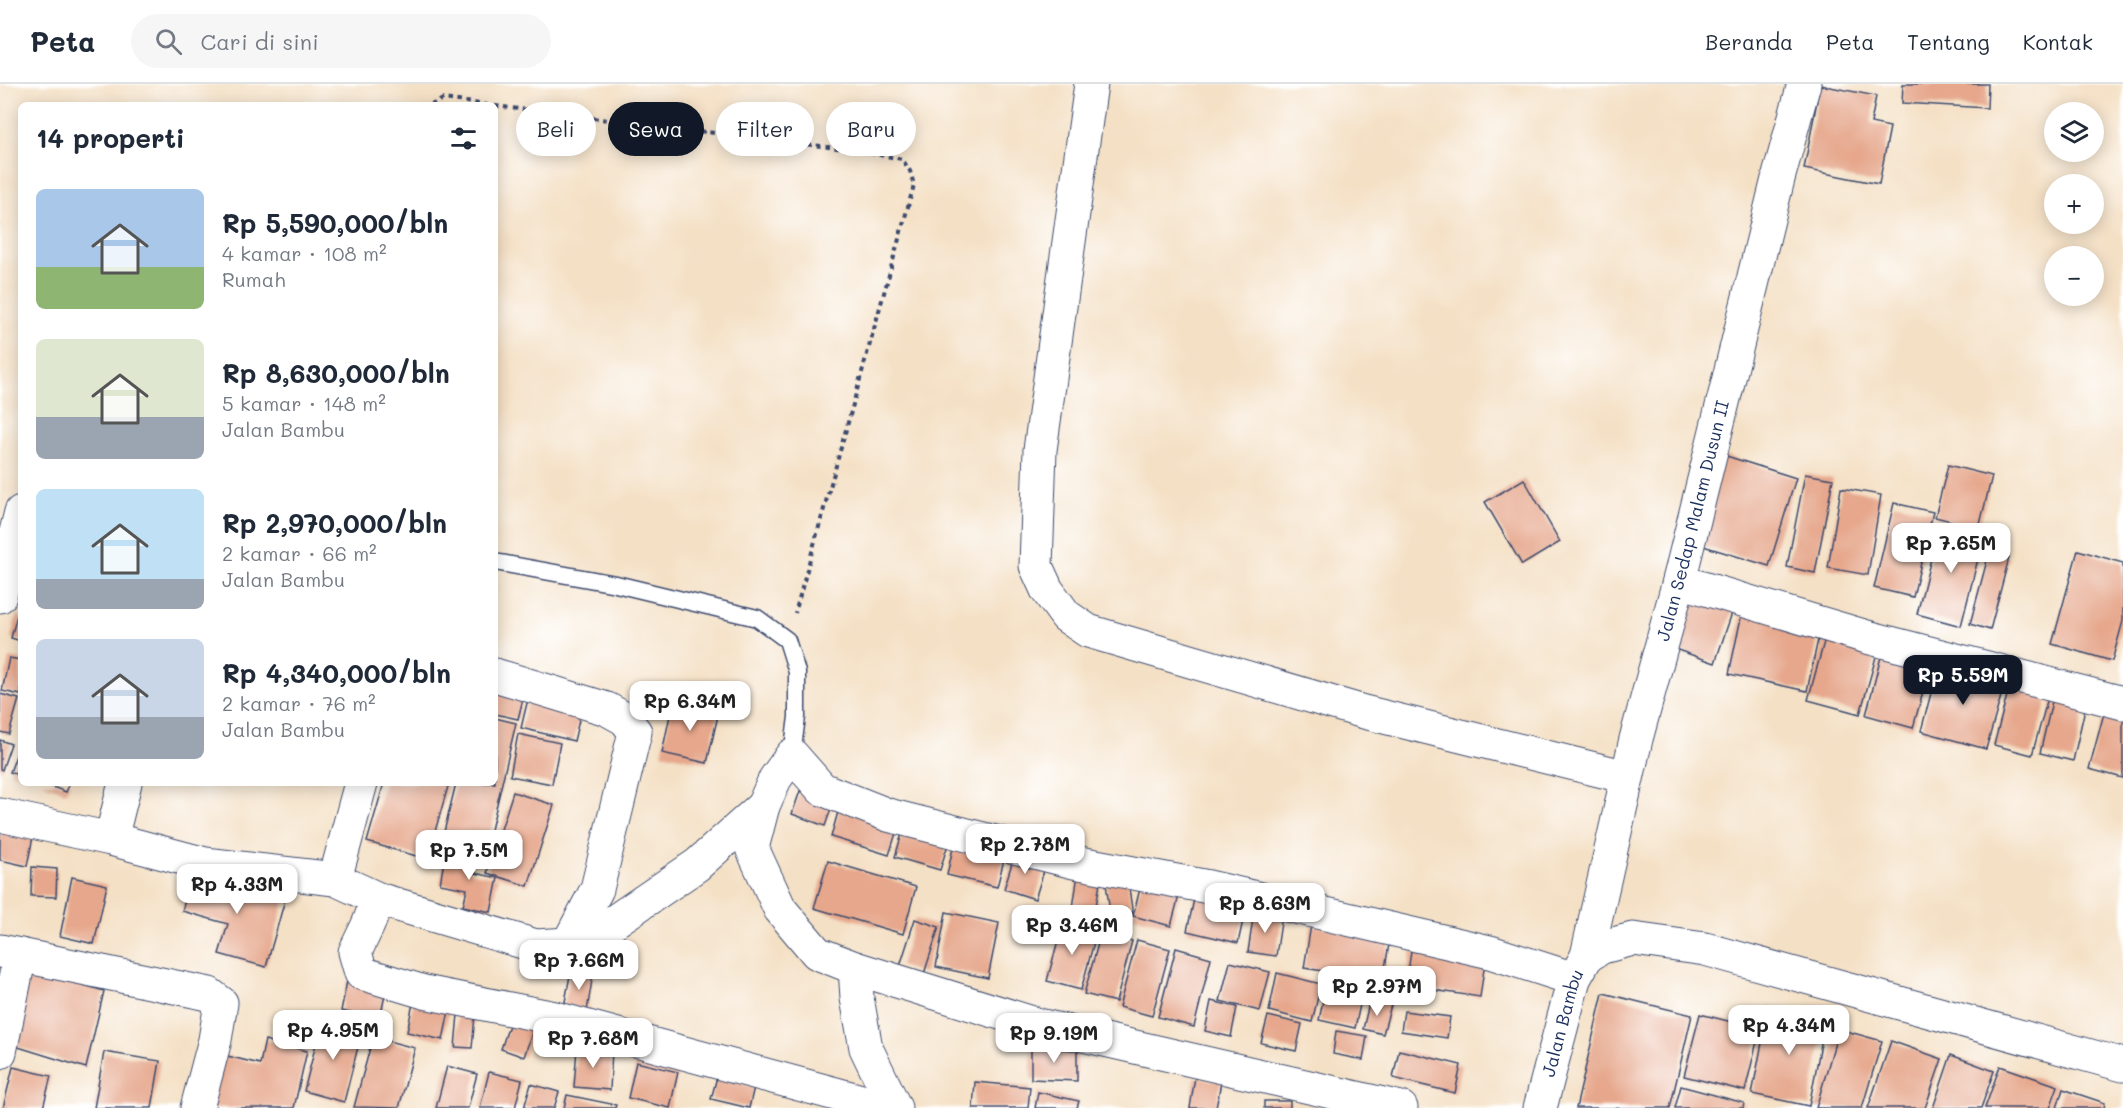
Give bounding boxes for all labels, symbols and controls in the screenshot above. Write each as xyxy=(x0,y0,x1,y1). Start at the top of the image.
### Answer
search box xyxy=(131,14,551,68)
text: Peta xyxy=(30,23,95,59)
icon: search xyxy=(152,25,185,58)
text: Cari di sini xyxy=(200,27,319,56)
text: Beranda xyxy=(1705,28,1793,55)
text: Peta xyxy=(1826,28,1874,55)
text: Tentang xyxy=(1907,28,1990,55)
text: Kontak xyxy=(2023,28,2093,55)
chip: Beli xyxy=(516,102,596,156)
chip: Sewa xyxy=(608,102,704,156)
chip: Filter xyxy=(716,102,814,156)
chip: Baru xyxy=(826,102,916,156)
map controls xyxy=(2044,102,2104,306)
button: layers xyxy=(2044,102,2104,162)
text: 14 properti xyxy=(36,121,185,155)
icon: filters xyxy=(447,122,480,155)
button: + xyxy=(2044,174,2104,234)
text: Rp 5,590,000/bln xyxy=(222,206,448,240)
icon: home xyxy=(84,213,156,285)
text: 4 kamar · 108 m² xyxy=(222,240,386,266)
button: − xyxy=(2044,246,2104,306)
text: Rumah xyxy=(222,266,285,292)
text: Rp 8,630,000/bln xyxy=(222,356,450,390)
icon: home xyxy=(84,363,156,435)
text: 5 kamar · 148 m² xyxy=(222,390,386,416)
street label: Jalan Sedap Malam Dusun II xyxy=(1650,398,1734,644)
text: Jalan Bambu xyxy=(222,416,345,442)
text: Rp 2,970,000/bln xyxy=(222,506,447,540)
icon: home xyxy=(84,513,156,585)
pin: Rp 7.65M xyxy=(1889,523,2013,574)
text: Rp 7.65M xyxy=(1906,529,1996,555)
text: 2 kamar · 66 m² xyxy=(222,540,377,566)
text: Jalan Bambu xyxy=(222,566,345,592)
pin: Rp 5.59M xyxy=(1901,655,2025,706)
text: Rp 4,340,000/bln xyxy=(222,656,451,690)
text: Rp 5.59M xyxy=(1917,661,2009,687)
icon: home xyxy=(84,663,156,735)
pin: Rp 6.34M xyxy=(628,681,752,732)
text: Rp 6.34M xyxy=(644,687,736,713)
text: 2 kamar · 76 m² xyxy=(222,690,376,716)
text: Jalan Bambu xyxy=(222,716,345,742)
pin: Rp 2.78M xyxy=(963,824,1087,875)
pin: Rp 7.5M xyxy=(414,830,524,881)
text: Rp 2.78M xyxy=(980,830,1070,856)
text: Rp 7.5M xyxy=(430,836,508,862)
pin: Rp 4.33M xyxy=(175,864,299,915)
text: Rp 4.33M xyxy=(191,870,283,896)
pin: Rp 8.63M xyxy=(1203,883,1327,934)
text: Rp 8.63M xyxy=(1219,889,1311,915)
pin: Rp 3.46M xyxy=(1010,905,1134,956)
text: Rp 3.46M xyxy=(1026,911,1118,937)
pin: Rp 7.66M xyxy=(517,940,641,991)
text: Rp 7.66M xyxy=(533,946,625,972)
street label: Jalan Bambu xyxy=(1536,964,1588,1079)
pin: Rp 2.97M xyxy=(1315,966,1439,1017)
text: Rp 2.97M xyxy=(1332,972,1422,998)
pin: Rp 4.34M xyxy=(1727,1005,1851,1056)
pin: Rp 4.95M xyxy=(271,1010,395,1061)
text: Rp 4.34M xyxy=(1742,1011,1836,1037)
pin: Rp 9.19M xyxy=(992,1013,1116,1064)
text: Rp 4.95M xyxy=(287,1016,379,1042)
pin: Rp 7.68M xyxy=(531,1018,655,1069)
text: Rp 9.19M xyxy=(1010,1019,1098,1045)
text: Rp 7.68M xyxy=(547,1024,639,1050)

